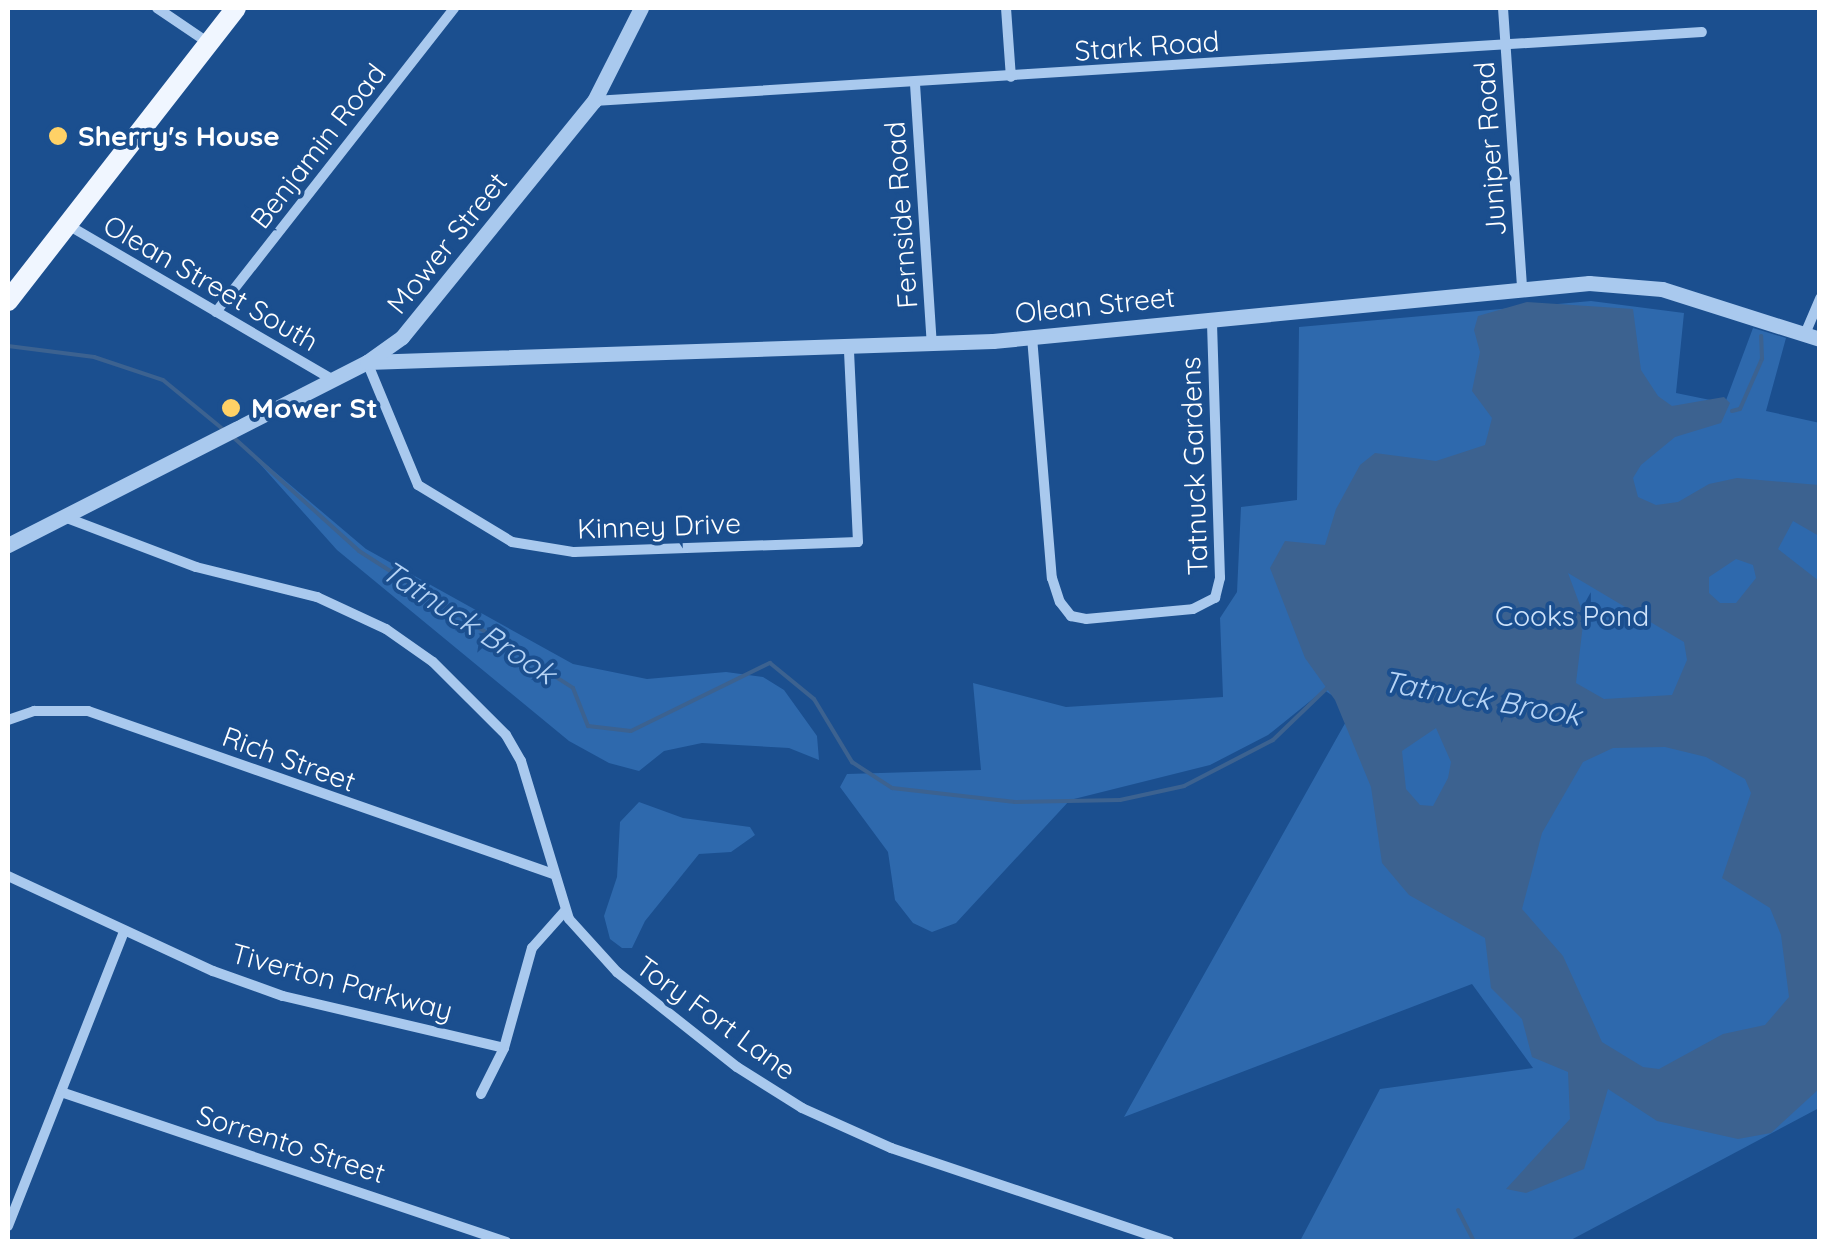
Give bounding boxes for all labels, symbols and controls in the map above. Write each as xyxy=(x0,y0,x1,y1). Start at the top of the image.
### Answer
street label: Stark Road xyxy=(1073,24,1221,68)
street label: Benjamin Road xyxy=(243,57,393,235)
street label: Juniper Road xyxy=(1467,61,1513,237)
place label: Sherry's House xyxy=(78,119,280,153)
street label: Fernside Road xyxy=(878,120,924,310)
marker: Sherry's House xyxy=(47,125,69,147)
street label: Mower Street xyxy=(380,166,514,320)
street label: Olean Street South xyxy=(98,208,324,358)
street label: Olean Street xyxy=(1013,280,1177,330)
street label: Tatnuck Gardens xyxy=(1173,356,1215,576)
place label: Mower St xyxy=(251,391,378,425)
marker: Mower St xyxy=(220,397,242,419)
street label: Kinney Drive xyxy=(577,506,741,546)
water label: Tatnuck Brook xyxy=(375,552,563,692)
park label: Cooks Pond xyxy=(1495,599,1649,633)
water label: Tatnuck Brook xyxy=(1380,663,1584,733)
street label: Rich Street xyxy=(218,719,360,799)
street label: Tiverton Parkway xyxy=(228,936,456,1028)
street label: Tory Fort Lane xyxy=(630,949,802,1087)
street label: Sorrento Street xyxy=(193,1098,389,1190)

